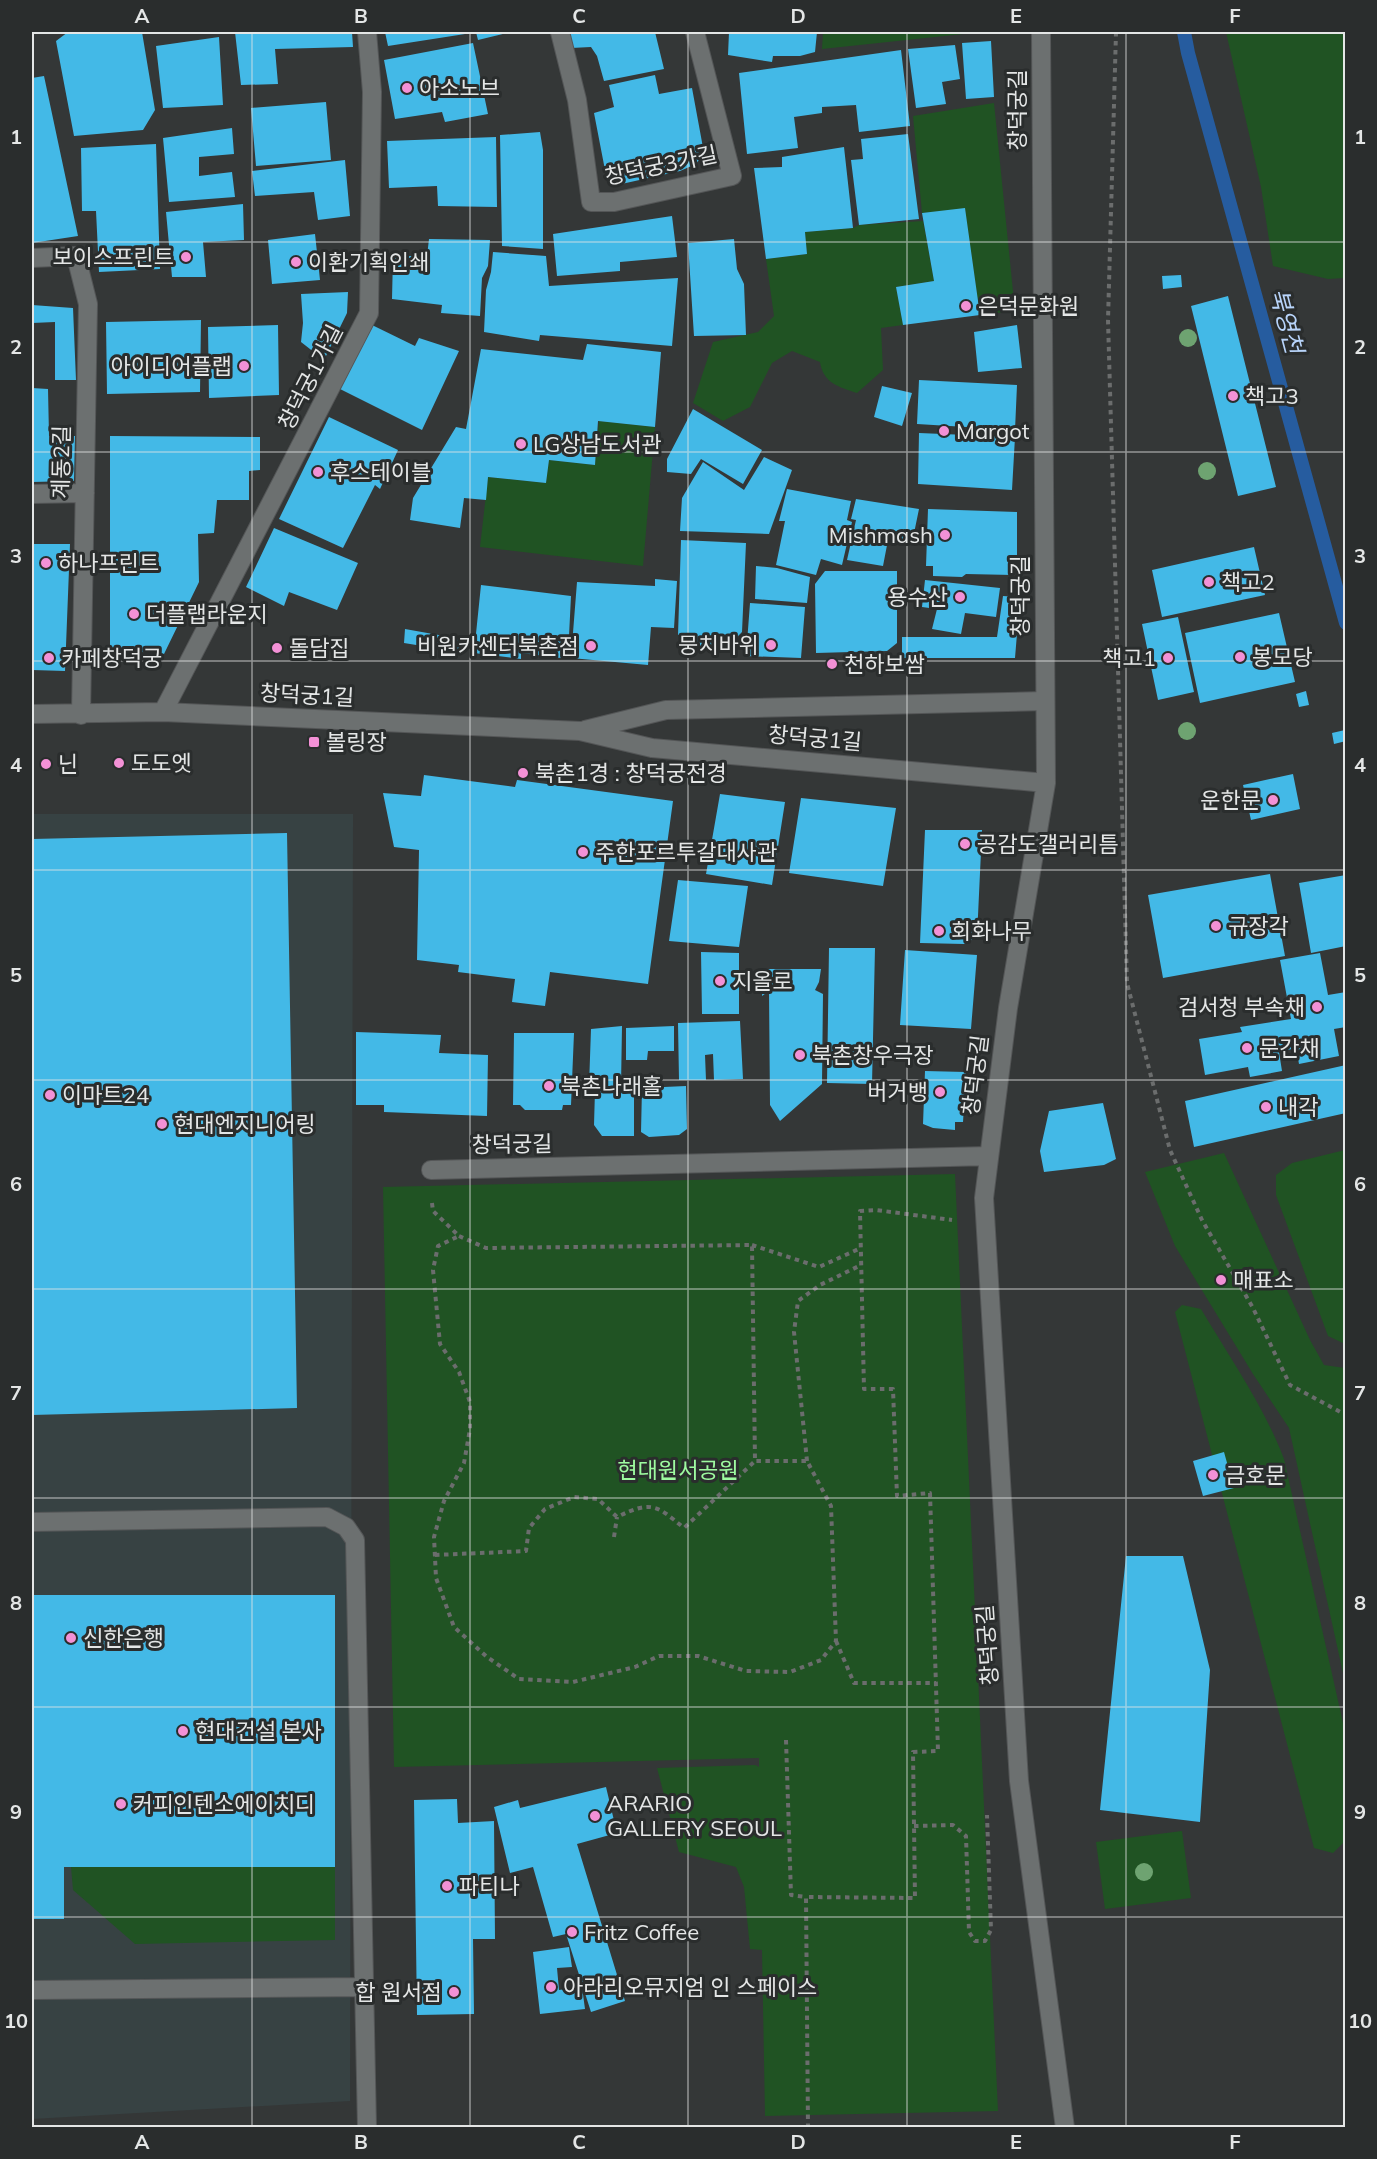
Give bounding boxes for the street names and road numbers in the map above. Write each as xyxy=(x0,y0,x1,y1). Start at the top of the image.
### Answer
street label: 창덕궁길 xyxy=(1003,70,1031,150)
street label: 창덕궁3가길 xyxy=(602,139,720,191)
street label: 창덕궁1가길 xyxy=(272,320,348,434)
street label: 계동2길 xyxy=(46,425,76,499)
street label: 창덕궁길 xyxy=(1006,556,1034,636)
street label: 창덕궁1길 xyxy=(259,679,355,711)
street label: 창덕궁1길 xyxy=(767,720,863,756)
street label: 창덕궁길 xyxy=(956,1033,994,1117)
street label: 창덕궁길 xyxy=(471,1129,553,1159)
street label: 창덕궁길 xyxy=(970,1604,1004,1686)

